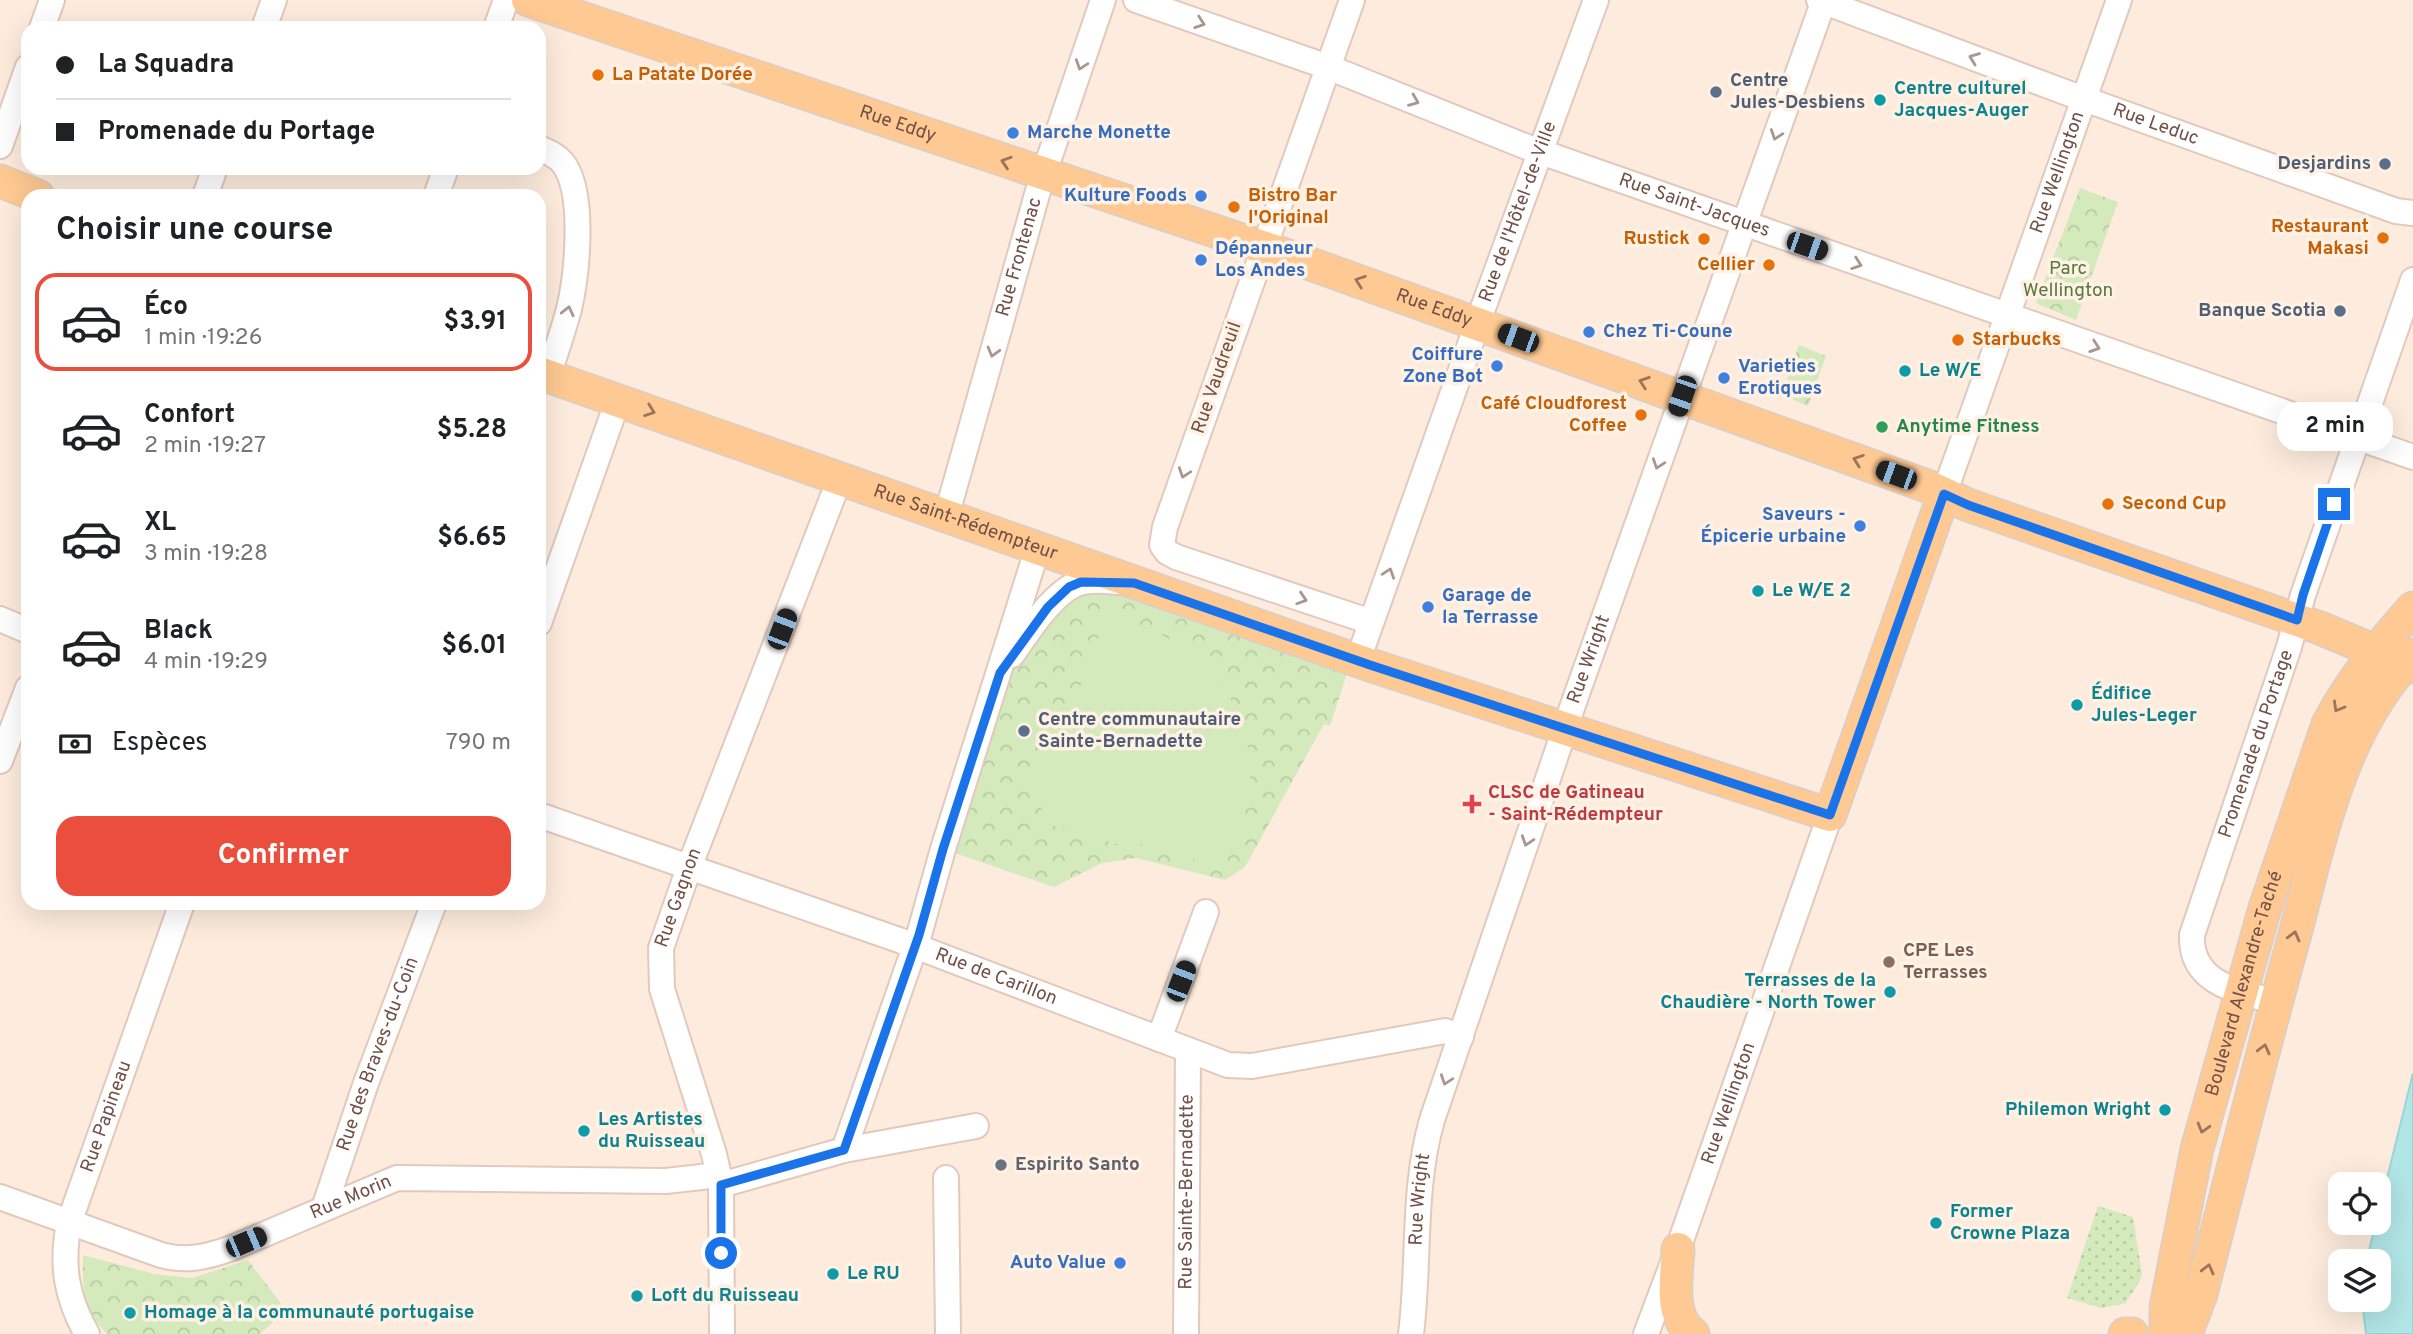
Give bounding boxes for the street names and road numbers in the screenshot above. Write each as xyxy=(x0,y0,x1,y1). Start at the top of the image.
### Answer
street label: Rue Leduc xyxy=(2109,98,2202,151)
street label: Rue Eddy xyxy=(856,100,939,148)
street label: Rue Wellington xyxy=(2025,108,2091,237)
street label: Rue de l'Hôtel-de-Ville xyxy=(1474,118,1562,306)
street label: Rue Saint-Jacques xyxy=(1615,168,1773,243)
street label: Rue Frontenac xyxy=(991,195,1048,320)
street label: Rue Eddy xyxy=(1392,284,1476,333)
street label: Rue Vaudreuil xyxy=(1187,319,1247,437)
street label: Rue Saint-Rédempteur xyxy=(870,479,1061,567)
street label: Rue Wright xyxy=(1562,612,1616,707)
street label: Promenade du Portage xyxy=(2214,647,2299,841)
street label: Rue Gagnon xyxy=(650,845,707,951)
street label: Boulevard Alexandre-Taché xyxy=(2200,868,2289,1099)
street label: Rue de Carillon xyxy=(932,943,1061,1011)
street label: Rue des Braves-du-Coin xyxy=(332,954,424,1155)
street label: Rue Wellington xyxy=(1697,1039,1761,1168)
street label: Rue Papineau xyxy=(76,1057,137,1176)
street label: Rue Sainte-Bernadette xyxy=(1174,1094,1200,1290)
street label: Rue Wright xyxy=(1405,1151,1436,1246)
street label: Rue Morin xyxy=(307,1170,395,1225)

